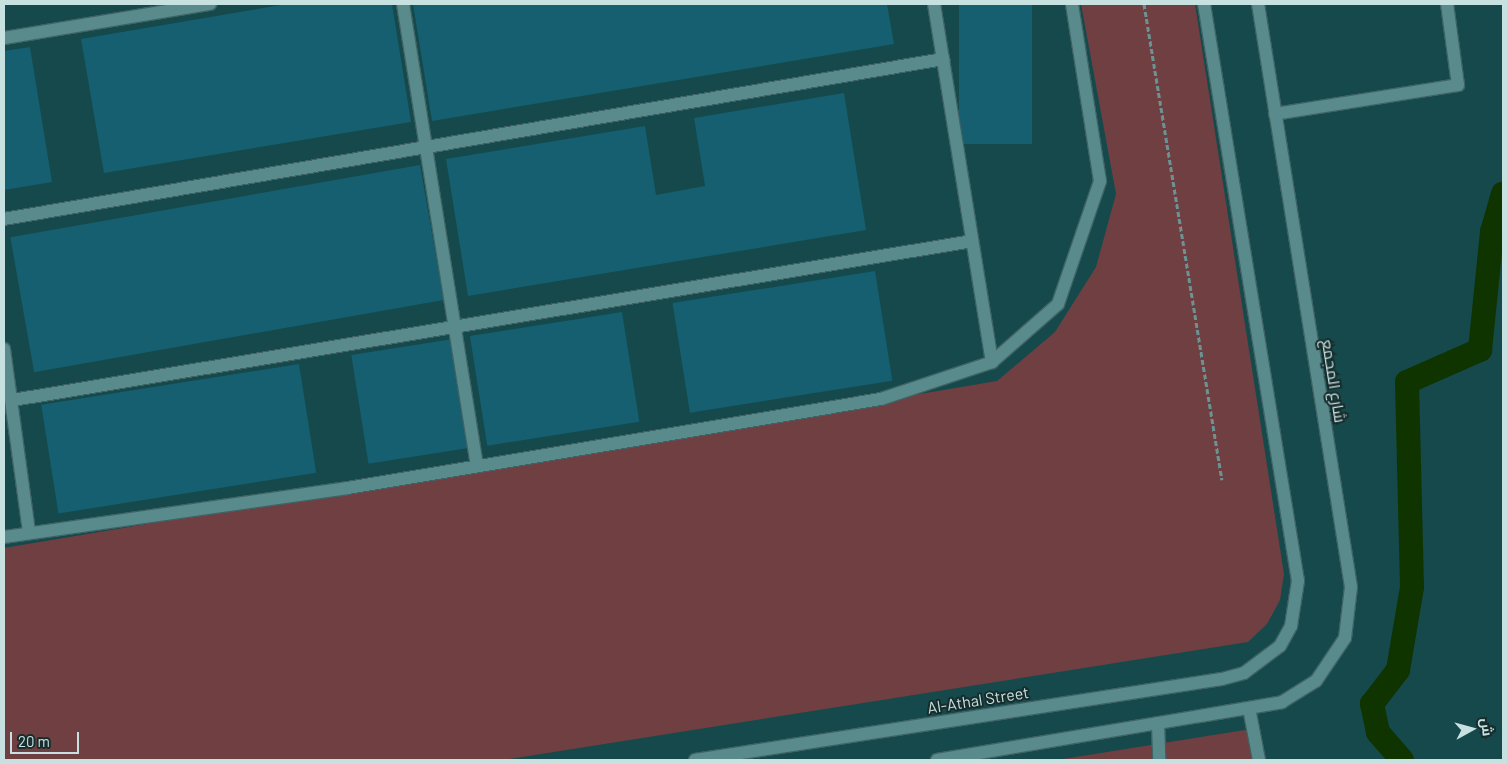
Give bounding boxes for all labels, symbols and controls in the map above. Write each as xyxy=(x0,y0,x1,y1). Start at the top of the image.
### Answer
street label: شارع المجمع xyxy=(1318,338,1350,424)
street label: Al-Athal Street xyxy=(926,683,1030,717)
north arrow xyxy=(1447,704,1497,754)
text: ش xyxy=(1478,717,1497,737)
scale bar xyxy=(12,722,81,754)
text: 20 m xyxy=(18,732,50,750)

